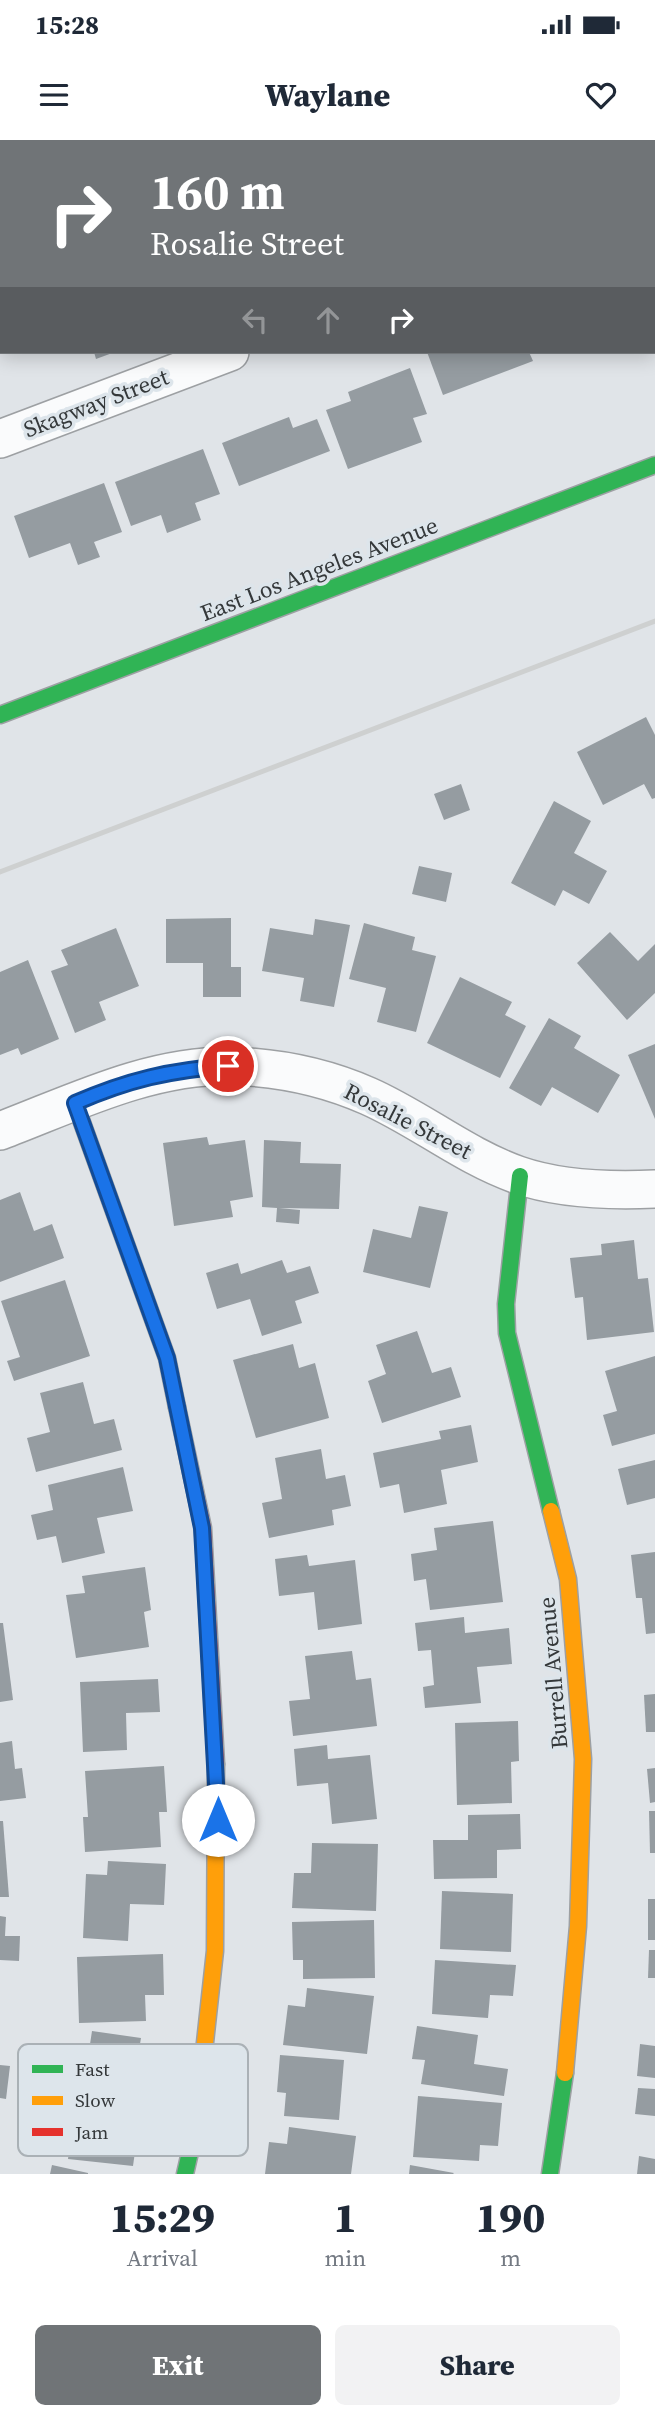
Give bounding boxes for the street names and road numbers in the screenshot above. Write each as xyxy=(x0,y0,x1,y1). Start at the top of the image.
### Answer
street label: Skagway Street xyxy=(19,360,174,445)
street label: East Los Angeles Avenue xyxy=(196,509,442,629)
street label: Rosalie Street xyxy=(339,1075,478,1167)
street label: Burrell Avenue xyxy=(530,1596,576,1750)

